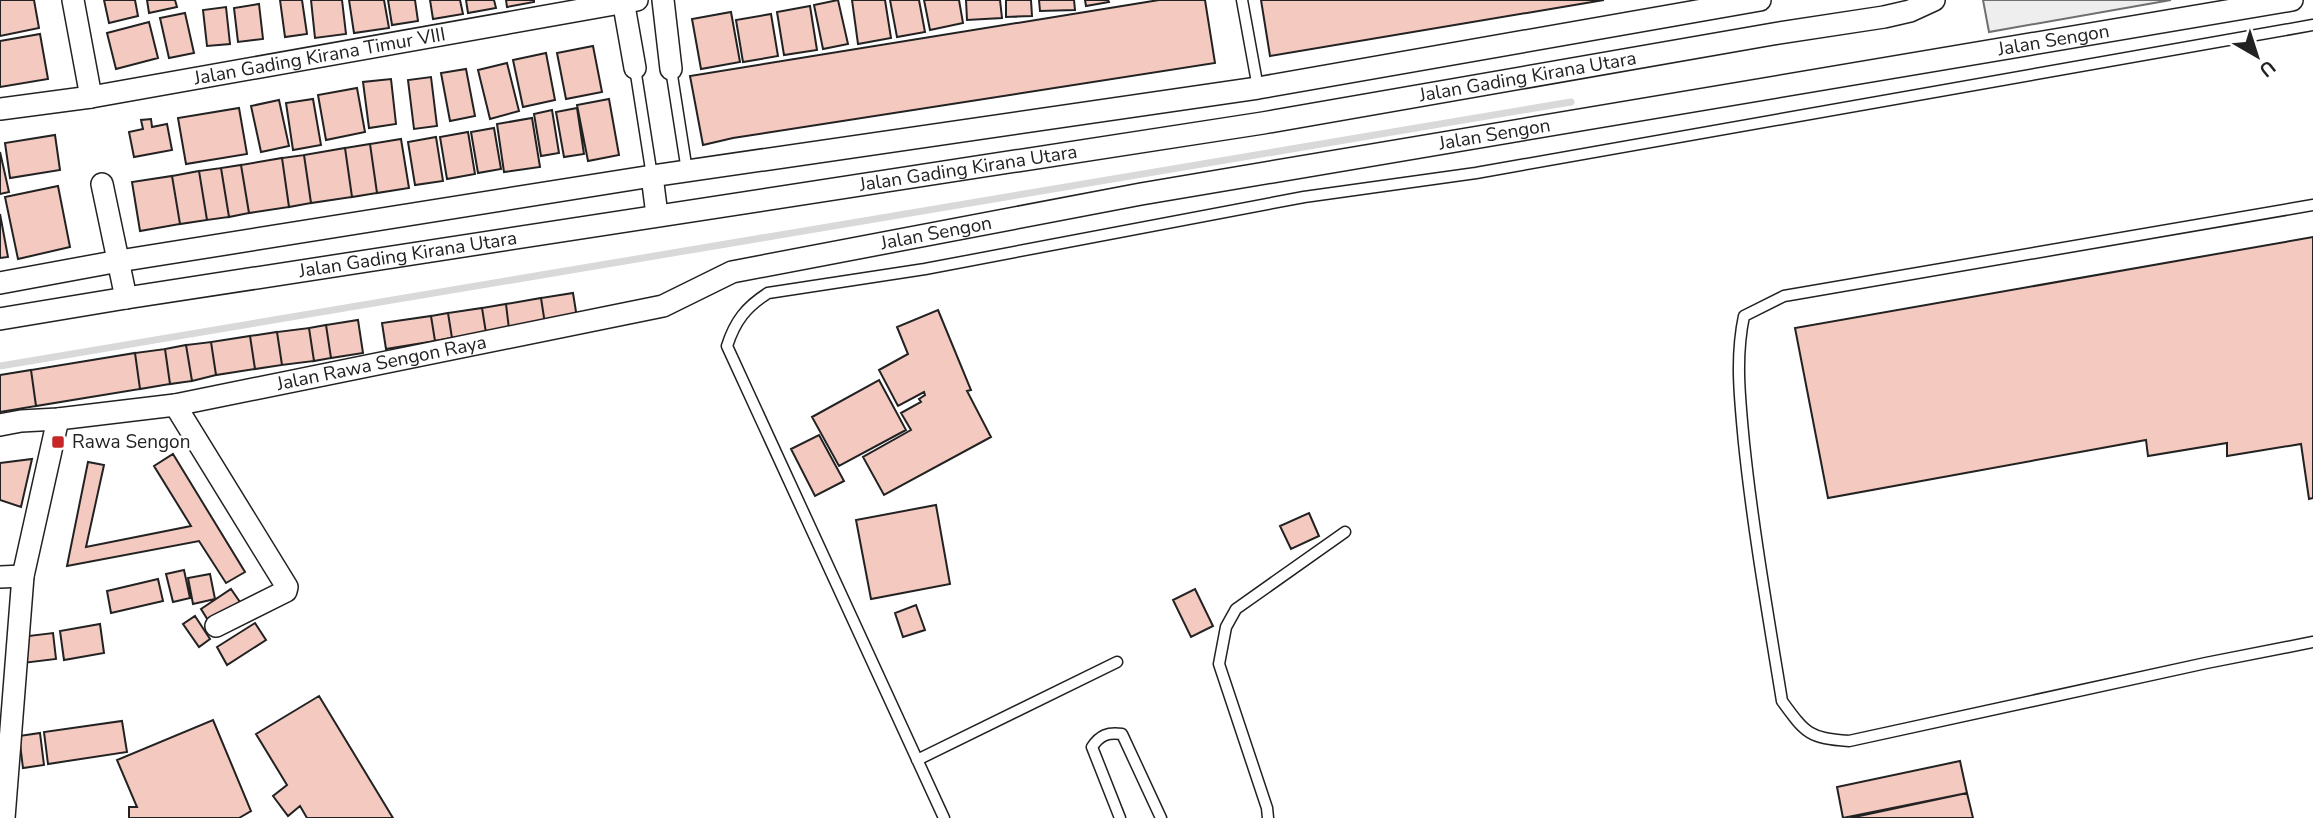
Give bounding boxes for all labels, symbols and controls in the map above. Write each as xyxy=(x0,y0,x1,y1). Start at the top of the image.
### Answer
street label: Jalan Sengon xyxy=(1995,18,2111,63)
street label: Jalan Gading Kirana Timur VIII xyxy=(191,21,447,92)
north arrow xyxy=(2222,21,2292,91)
street label: Jalan Gading Kirana Utara xyxy=(1416,45,1639,109)
text: U xyxy=(2253,54,2281,83)
street label: Jalan Sengon xyxy=(1436,112,1552,157)
street label: Jalan Gading Kirana Utara xyxy=(857,139,1079,198)
street label: Jalan Sengon xyxy=(877,210,994,257)
street label: Jalan Gading Kirana Utara xyxy=(296,225,519,284)
street label: Jalan Rawa Sengon Raya xyxy=(273,329,489,397)
place label: Rawa Sengon xyxy=(72,429,190,455)
marker: Rawa Sengon xyxy=(50,434,66,450)

